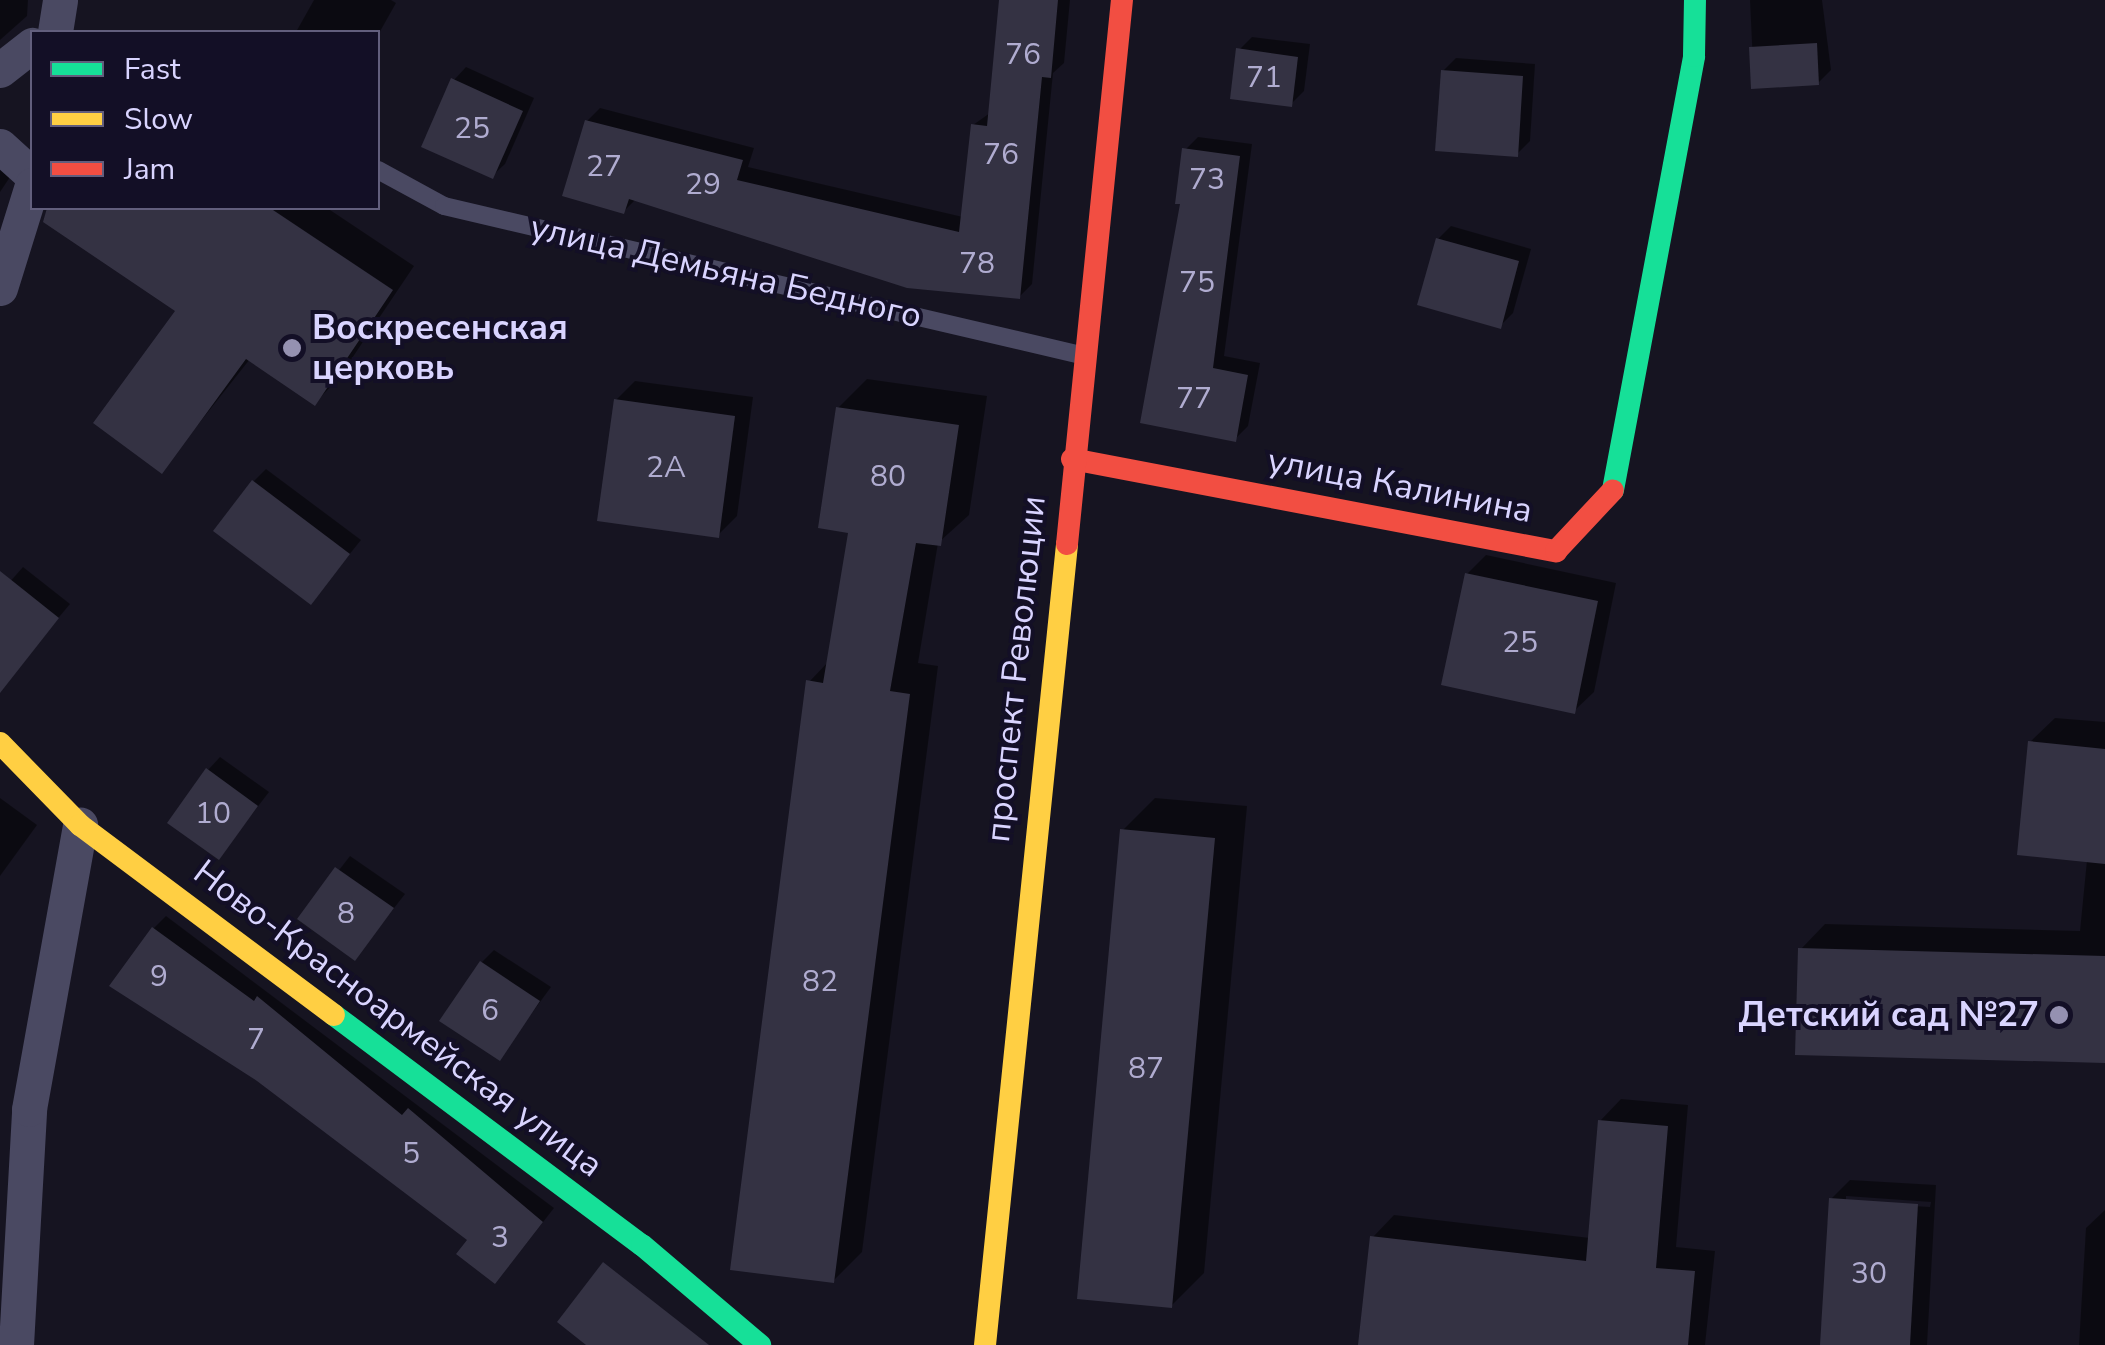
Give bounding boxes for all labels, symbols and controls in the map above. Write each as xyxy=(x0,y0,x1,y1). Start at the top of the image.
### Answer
legend xyxy=(30,30,380,210)
house number: 76 xyxy=(1005,37,1041,73)
text: Fast xyxy=(124,49,181,90)
house number: 71 xyxy=(1246,60,1282,96)
text: Slow xyxy=(124,99,193,140)
house number: 25 xyxy=(454,111,490,147)
house number: 76 xyxy=(983,137,1019,173)
text: Jam xyxy=(124,149,175,190)
house number: 27 xyxy=(586,149,622,185)
house number: 73 xyxy=(1189,162,1225,198)
house number: 29 xyxy=(685,167,721,203)
street label: улица Демьяна Бедного xyxy=(526,206,926,338)
house number: 78 xyxy=(959,246,995,282)
house number: 75 xyxy=(1179,265,1215,301)
place label: Воскресенская церковь xyxy=(312,307,568,389)
marker: Воскресенская церковь xyxy=(281,337,303,359)
house number: 77 xyxy=(1176,381,1212,417)
street label: улица Калинина xyxy=(1264,440,1536,532)
house number: 2А xyxy=(646,450,686,486)
house number: 80 xyxy=(870,459,906,495)
street label: проспект Революции xyxy=(977,494,1055,844)
house number: 25 xyxy=(1502,625,1538,661)
house number: 10 xyxy=(195,796,231,832)
street label: Ново-Красноармейская улица xyxy=(185,851,611,1187)
house number: 8 xyxy=(337,896,355,932)
house number: 9 xyxy=(150,959,168,995)
house number: 82 xyxy=(802,964,838,1000)
house number: 6 xyxy=(481,993,499,1029)
place label: Детский сад №27 xyxy=(1739,994,2039,1036)
marker: Детский сад №27 xyxy=(2048,1004,2070,1026)
house number: 7 xyxy=(247,1022,265,1058)
house number: 87 xyxy=(1128,1051,1164,1087)
house number: 5 xyxy=(402,1136,420,1172)
house number: 3 xyxy=(491,1220,509,1256)
house number: 30 xyxy=(1851,1256,1887,1292)

